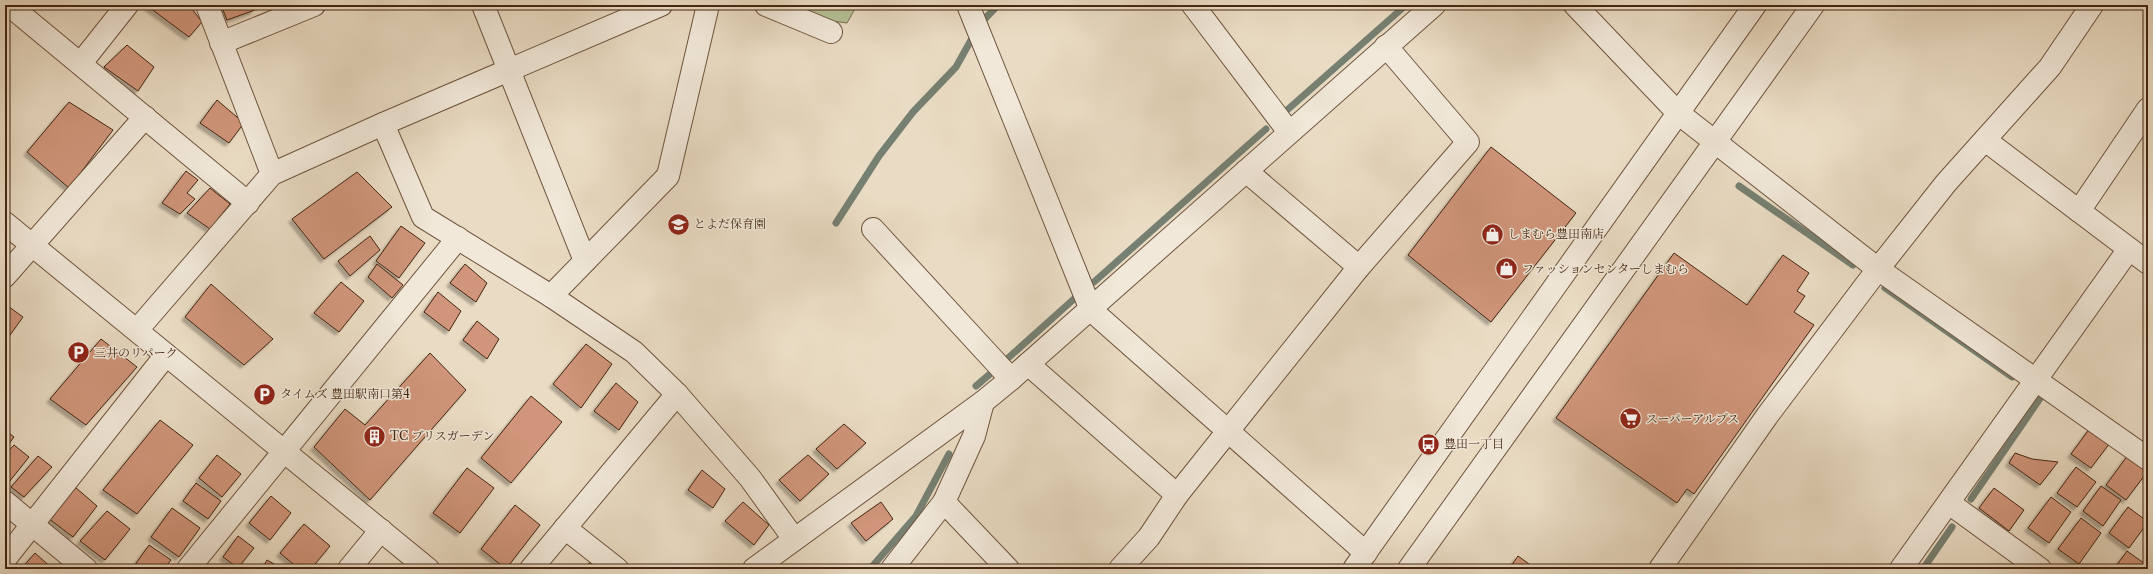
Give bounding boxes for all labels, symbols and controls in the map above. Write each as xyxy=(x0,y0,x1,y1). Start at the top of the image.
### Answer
school or university icon: とよだ保育園 xyxy=(665,211,691,237)
place label: とよだ保育園 xyxy=(694,216,766,231)
shop icon: しまむら豊田南店 xyxy=(1479,221,1505,247)
place label: しまむら豊田南店 xyxy=(1508,226,1604,241)
shop icon: ファッションセンターしまむら xyxy=(1493,256,1519,282)
place label: ファッションセンターしまむら xyxy=(1522,261,1689,276)
parking icon: 三井のリパーク xyxy=(66,340,92,366)
place label: 三井のリパーク xyxy=(94,345,178,360)
parking icon: タイムズ 豊田駅南口第4 xyxy=(252,381,278,407)
place label: タイムズ 豊田駅南口第4 xyxy=(280,386,410,401)
supermarket icon: スーパーアルプス xyxy=(1618,406,1644,432)
place label: スーパーアルプス xyxy=(1646,411,1739,426)
building icon: TC ブリスガーデン xyxy=(361,423,387,449)
place label: TC ブリスガーデン xyxy=(390,428,494,443)
bus stop icon: 豊田一丁目 xyxy=(1415,431,1441,457)
place label: 豊田一丁目 xyxy=(1444,436,1504,451)

